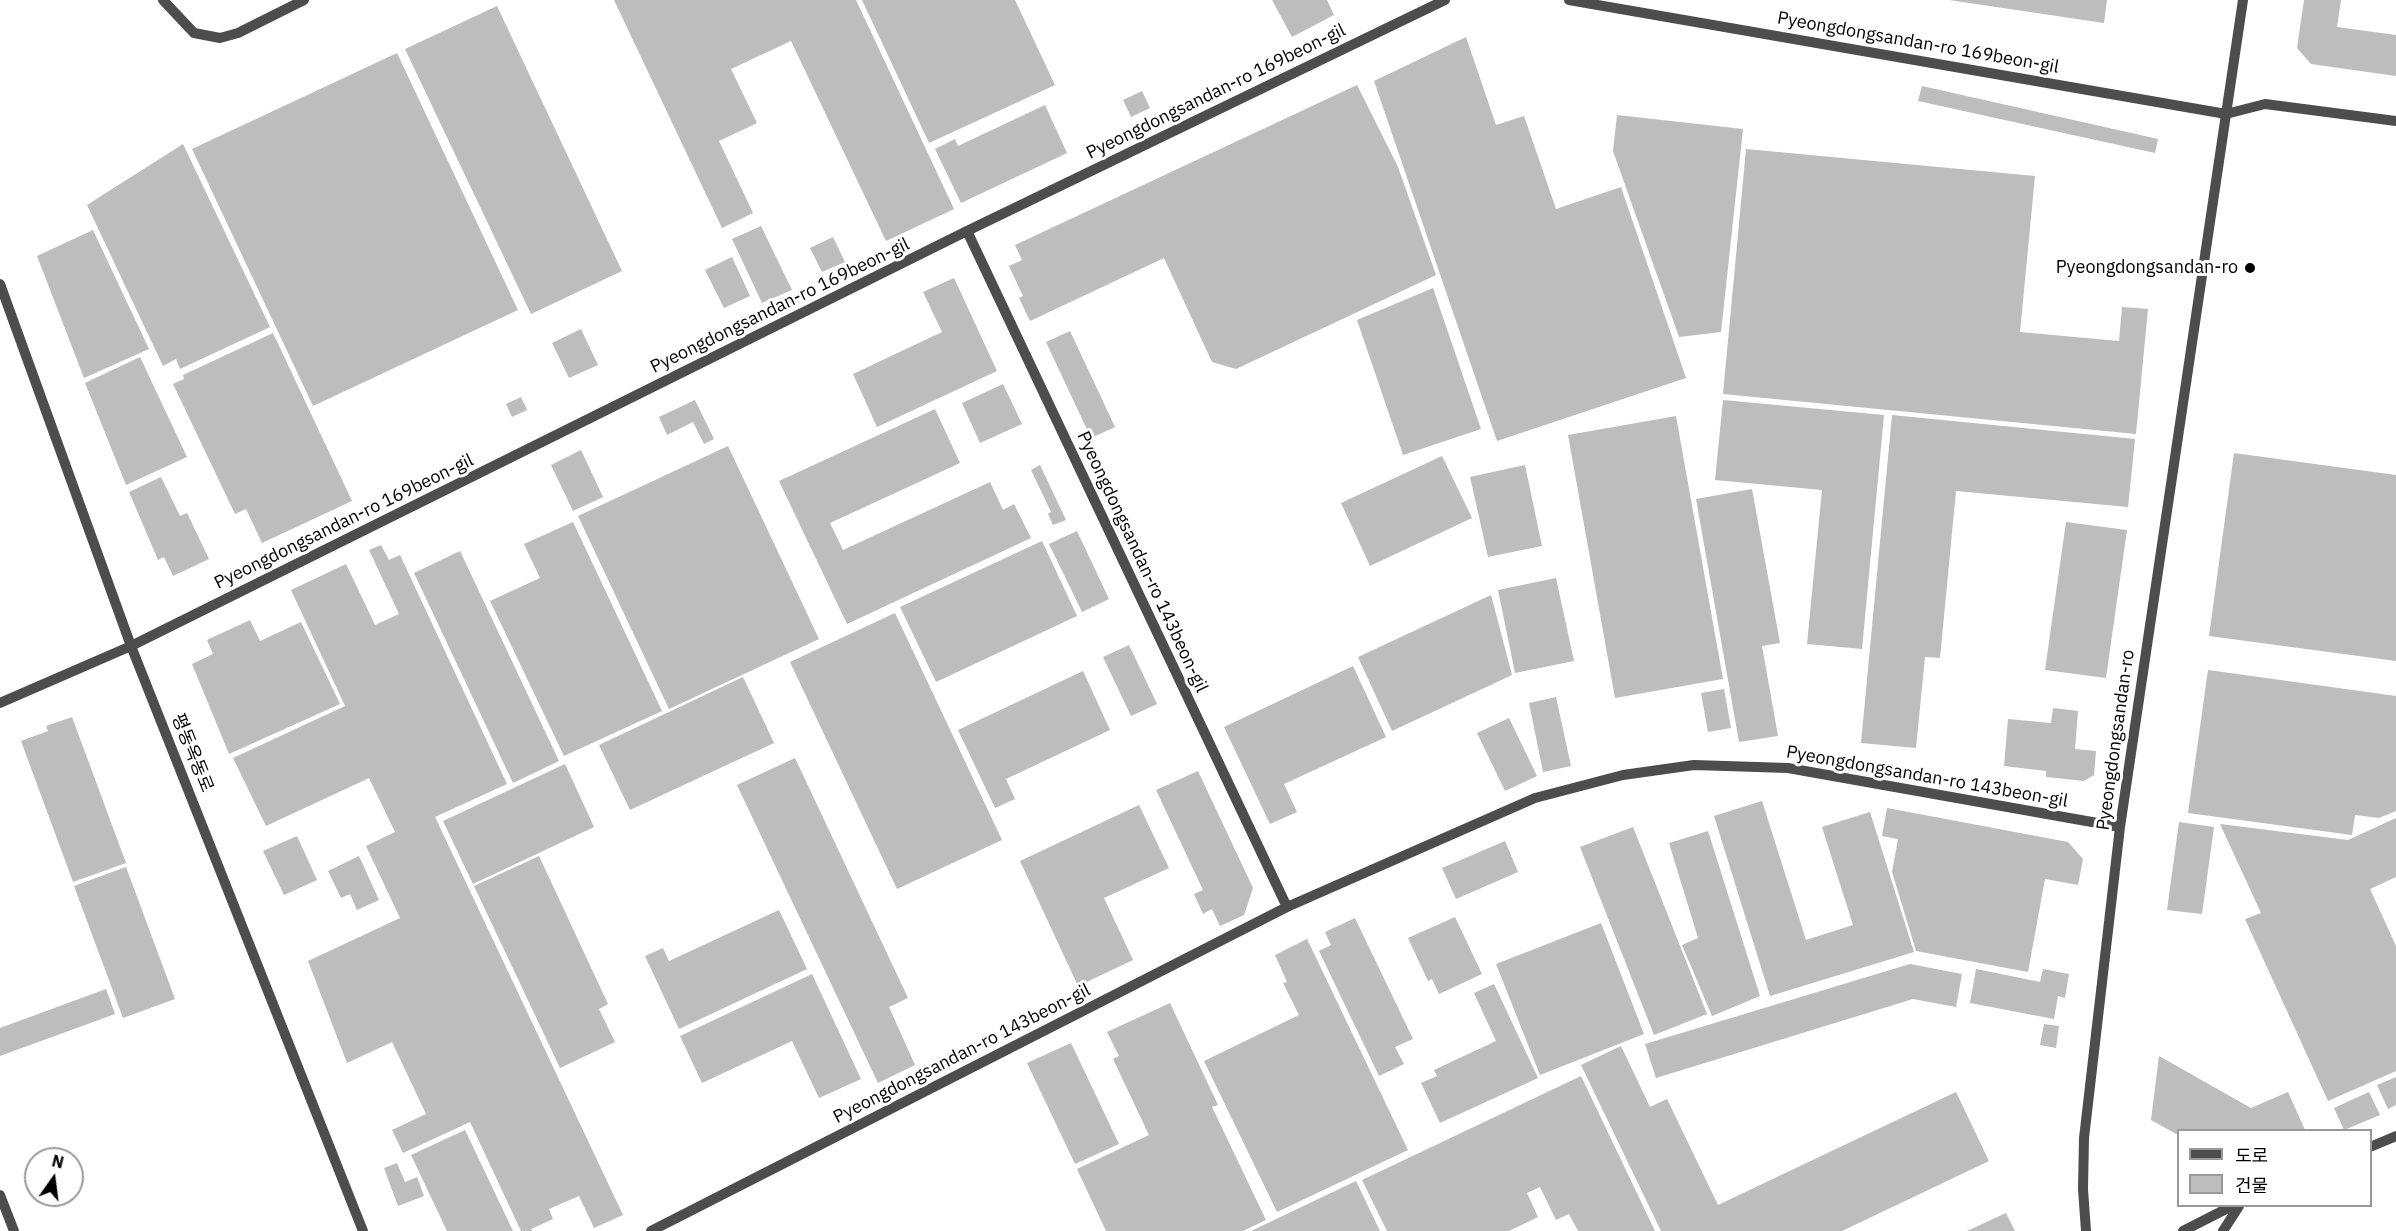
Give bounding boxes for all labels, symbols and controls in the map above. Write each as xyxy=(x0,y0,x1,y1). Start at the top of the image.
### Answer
street label: Pyeongdongsandan-ro 169beon-gil xyxy=(1775,8,2061,78)
street label: Pyeongdongsandan-ro 169beon-gil xyxy=(1083,20,1349,164)
street label: Pyeongdongsandan-ro 169beon-gil xyxy=(647,234,913,378)
place label: Pyeongdongsandan-ro xyxy=(2056,257,2238,279)
marker: Pyeongdongsandan-ro xyxy=(2243,261,2257,275)
street label: Pyeongdongsandan-ro 143beon-gil xyxy=(1072,428,1212,696)
street label: Pyeongdongsandan-ro 169beon-gil xyxy=(211,450,477,594)
street label: Pyeongdongsandan-ro xyxy=(2093,648,2139,832)
street label: 평동옥동로 xyxy=(166,711,218,795)
street label: Pyeongdongsandan-ro 143beon-gil xyxy=(1784,742,2070,812)
street label: Pyeongdongsandan-ro 143beon-gil xyxy=(830,980,1094,1128)
legend xyxy=(2177,1129,2372,1207)
text: 도로 xyxy=(2235,1144,2268,1167)
north arrow xyxy=(24,1147,84,1207)
text: N xyxy=(50,1150,66,1173)
text: 건물 xyxy=(2235,1174,2268,1197)

